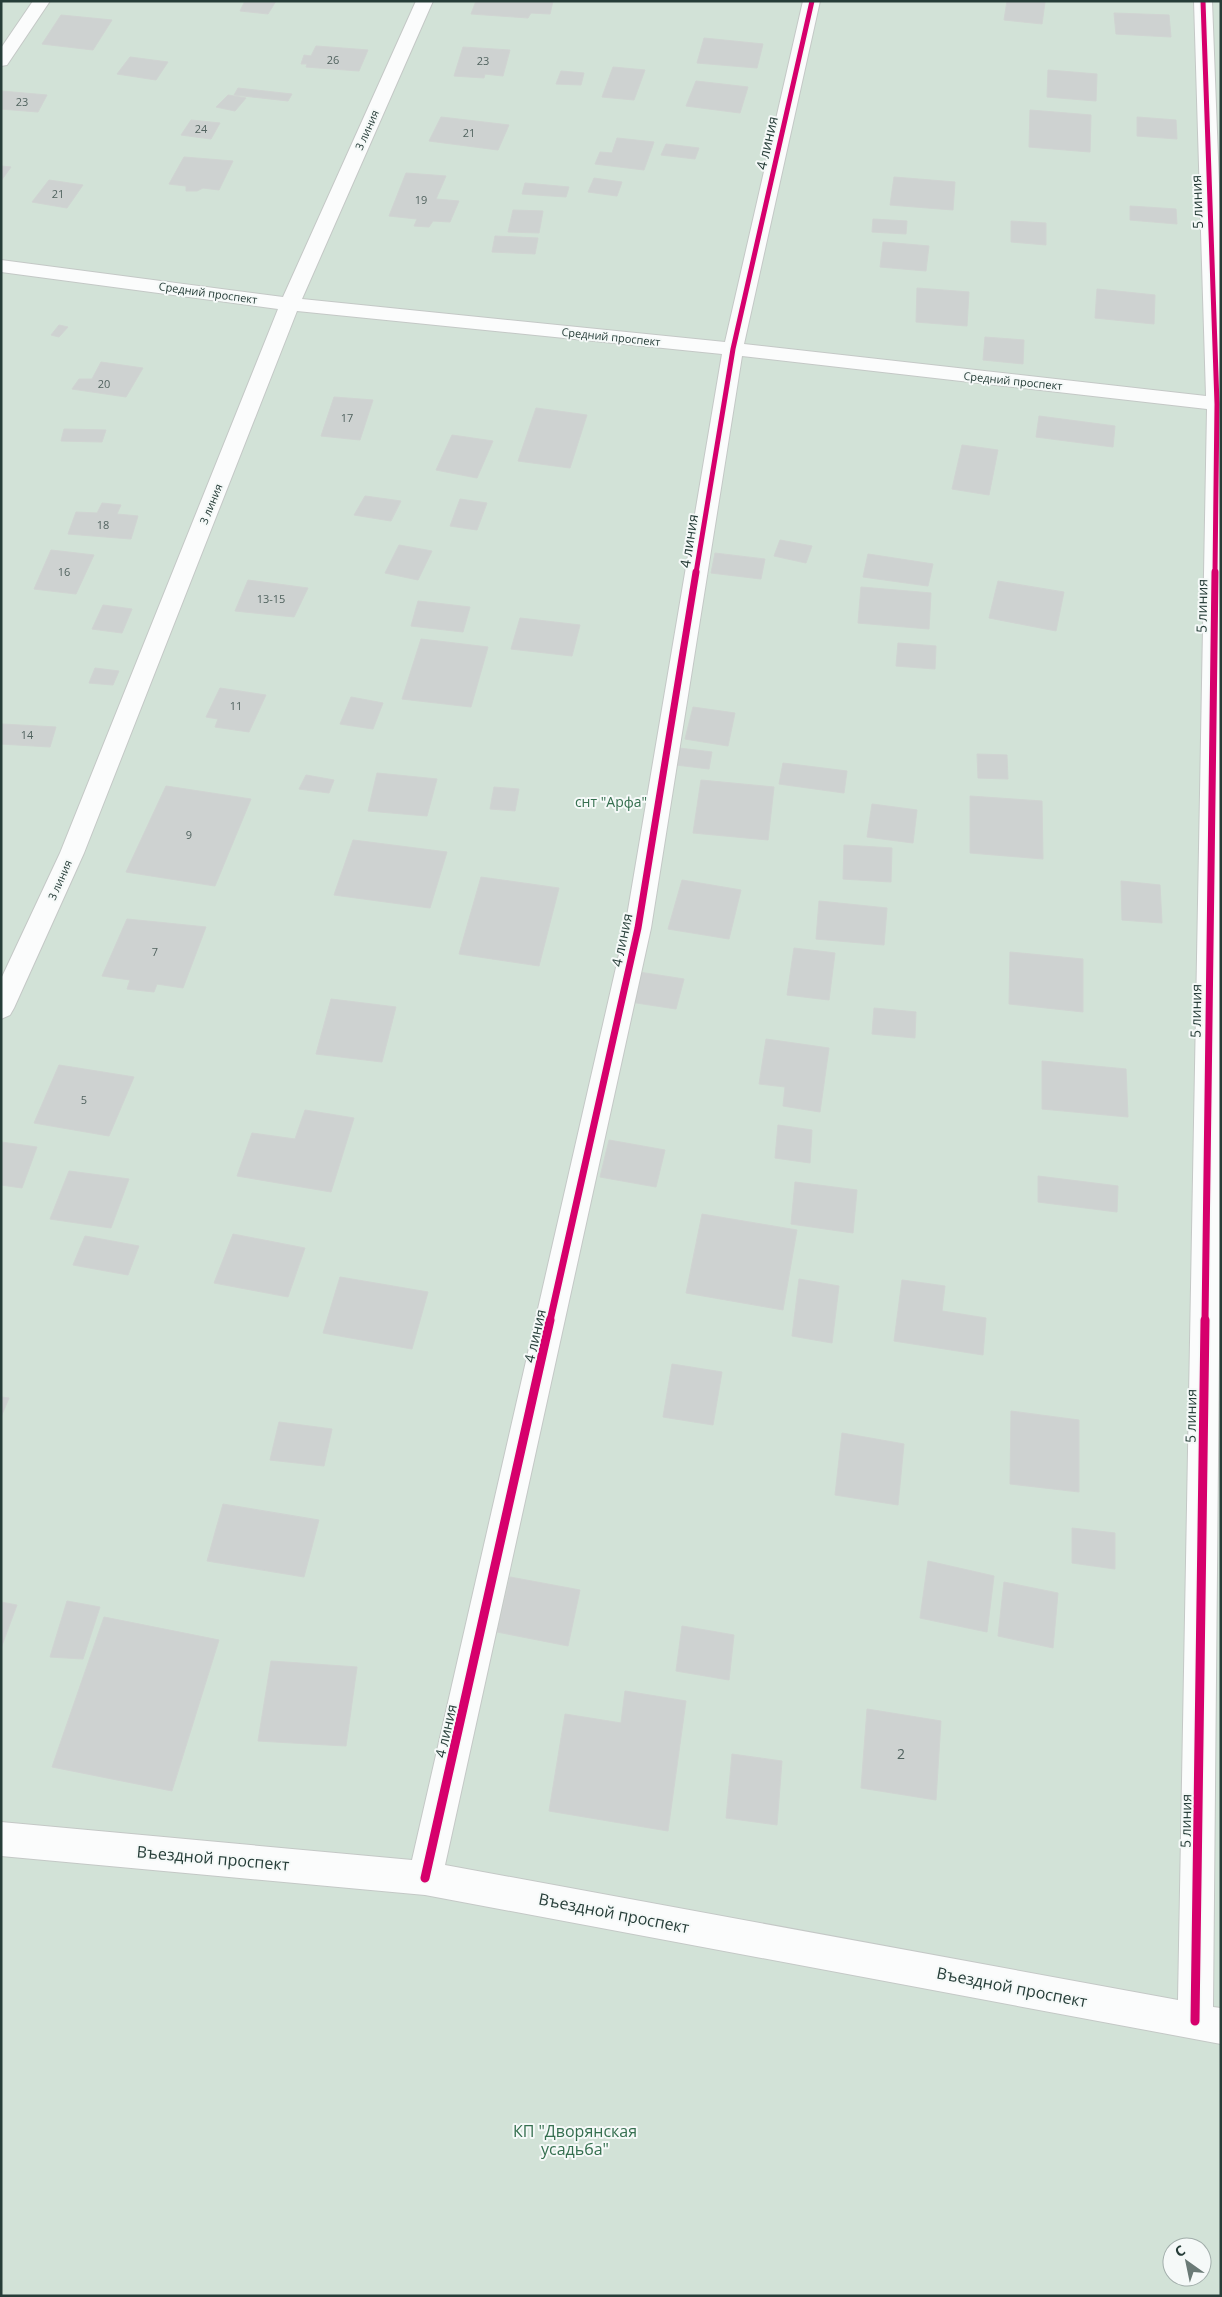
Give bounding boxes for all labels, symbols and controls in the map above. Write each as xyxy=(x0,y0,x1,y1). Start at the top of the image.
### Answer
house number: 26 xyxy=(327,52,339,67)
house number: 23 xyxy=(477,53,489,68)
house number: 23 xyxy=(16,94,28,109)
street label: 3 линия xyxy=(351,107,382,152)
street label: 4 линия xyxy=(751,114,782,171)
house number: 24 xyxy=(195,121,208,136)
house number: 21 xyxy=(463,125,475,140)
street label: 5 линия xyxy=(1186,175,1207,229)
house number: 21 xyxy=(52,186,64,201)
house number: 19 xyxy=(415,192,427,207)
street label: Средний проспект xyxy=(158,278,258,307)
street label: Средний проспект xyxy=(561,324,661,349)
street label: Средний проспект xyxy=(963,368,1063,393)
house number: 20 xyxy=(98,376,110,391)
house number: 17 xyxy=(341,410,353,425)
street label: 3 линия xyxy=(196,481,225,526)
street label: 4 линия xyxy=(675,513,702,569)
house number: 18 xyxy=(97,517,109,532)
house number: 16 xyxy=(58,564,70,579)
street label: 5 линия xyxy=(1192,579,1211,633)
house number: 13-15 xyxy=(257,591,285,606)
house number: 11 xyxy=(230,698,242,713)
house number: 14 xyxy=(21,727,34,742)
park label: снт "Арфа" xyxy=(575,792,647,811)
house number: 9 xyxy=(186,827,192,842)
street label: 3 линия xyxy=(44,857,75,902)
street label: 4 линия xyxy=(607,911,636,968)
house number: 7 xyxy=(152,944,158,959)
street label: 5 линия xyxy=(1186,984,1205,1038)
house number: 5 xyxy=(81,1092,87,1107)
street label: 4 линия xyxy=(519,1307,550,1364)
street label: 5 линия xyxy=(1181,1389,1200,1443)
street label: 4 линия xyxy=(430,1702,461,1759)
house number: 2 xyxy=(897,1744,905,1763)
street label: 5 линия xyxy=(1176,1794,1195,1848)
street label: Въездной проспект xyxy=(136,1840,291,1876)
street label: Въездной проспект xyxy=(537,1888,692,1938)
street label: Въездной проспект xyxy=(935,1962,1090,2012)
park label: КП "Дворянская усадьба" xyxy=(513,2120,637,2160)
north arrow xyxy=(1162,2237,1212,2287)
text: С xyxy=(1171,2240,1189,2261)

